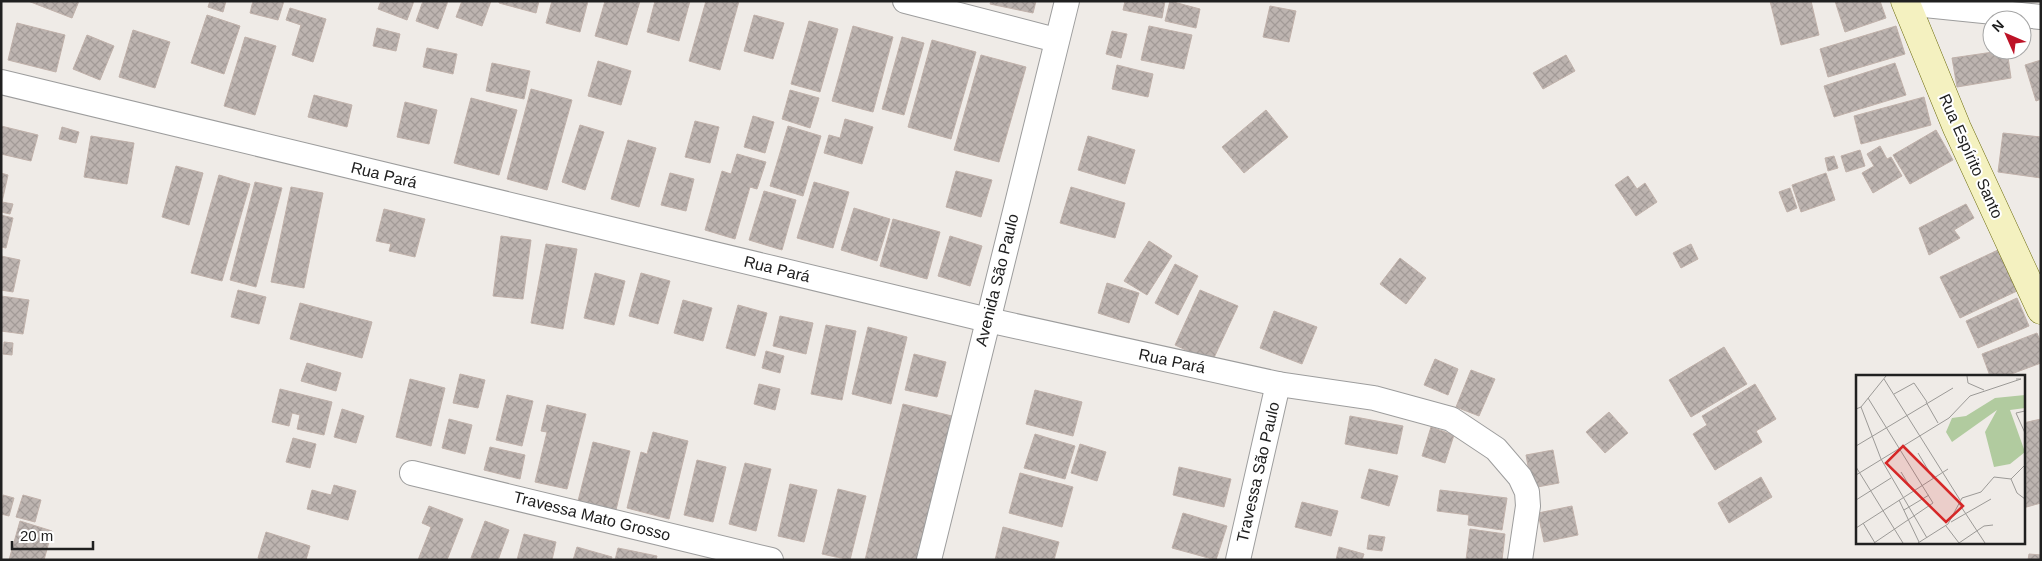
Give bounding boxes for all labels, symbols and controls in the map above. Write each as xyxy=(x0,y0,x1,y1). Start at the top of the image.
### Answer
north arrow xyxy=(1982,10,2032,60)
text: N xyxy=(1989,17,2007,35)
street label: Rua Espírito Santo xyxy=(1936,91,2006,221)
street label: Rua Pará xyxy=(349,159,419,191)
street label: Avenida São Paulo xyxy=(972,212,1022,348)
street label: Rua Pará xyxy=(742,253,812,285)
street label: Rua Pará xyxy=(1137,346,1207,376)
inset map xyxy=(1856,375,2024,544)
street label: Travessa São Paulo xyxy=(1234,400,1282,544)
street label: Travessa Mato Grosso xyxy=(512,488,672,544)
scale bar xyxy=(12,518,94,550)
text: 20 m xyxy=(20,527,53,544)

